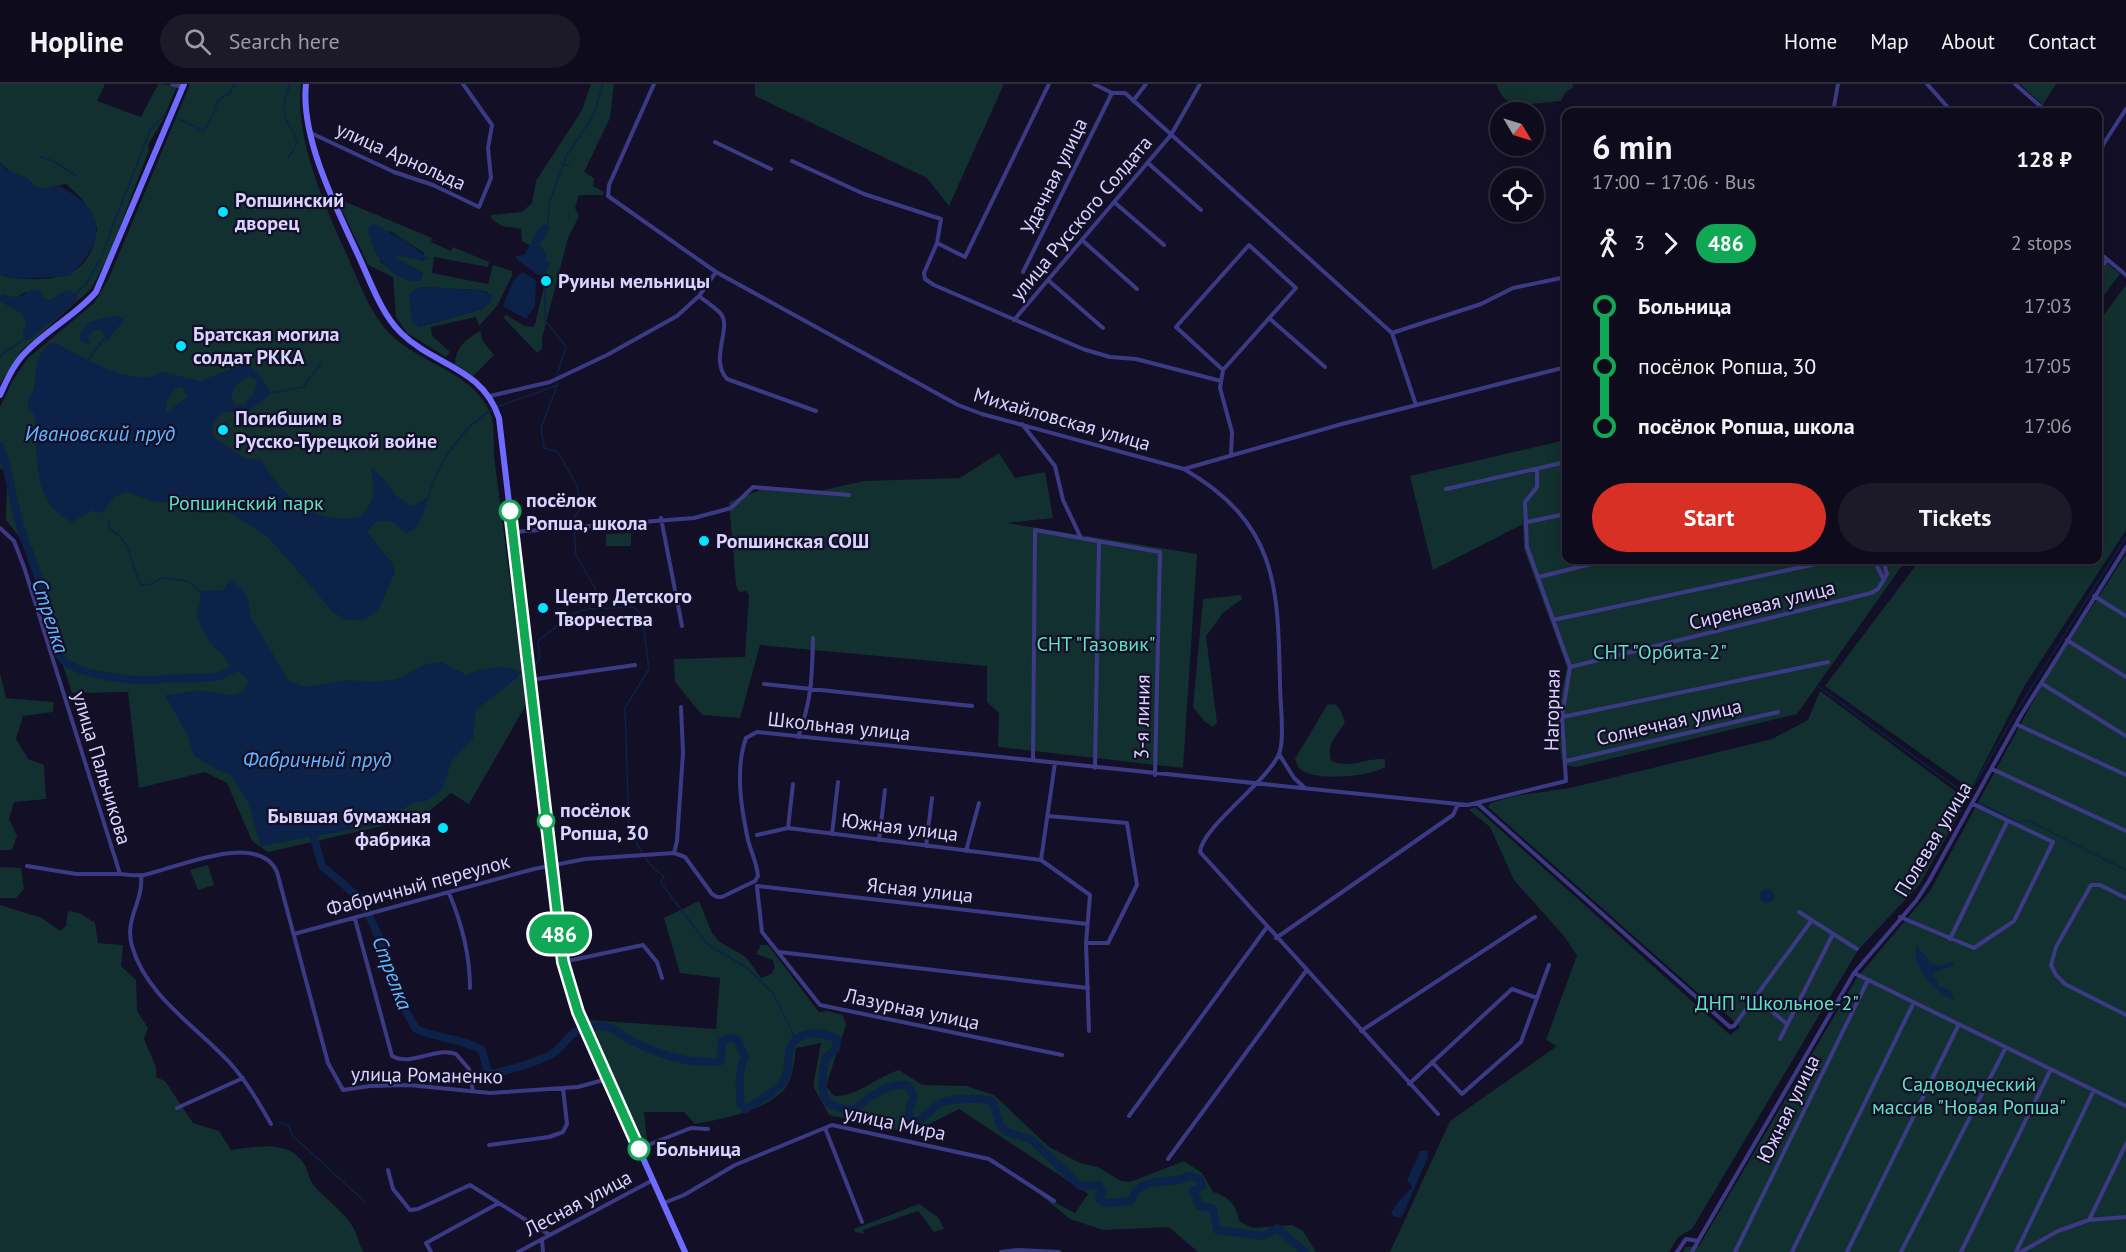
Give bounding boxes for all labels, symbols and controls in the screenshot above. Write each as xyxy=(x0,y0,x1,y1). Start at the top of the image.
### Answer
search box xyxy=(160,14,580,68)
text: Hopline xyxy=(30,23,124,60)
icon: search xyxy=(181,25,214,58)
text: Search here xyxy=(229,27,340,55)
text: Home xyxy=(1784,28,1837,55)
text: Map xyxy=(1870,28,1909,55)
text: About xyxy=(1942,28,1995,55)
text: Contact xyxy=(2028,28,2096,55)
north arrow xyxy=(1490,102,1544,156)
map controls xyxy=(1490,102,1544,222)
street label: Удачная улица xyxy=(1015,114,1093,238)
street label: улица Арнольда xyxy=(332,116,470,196)
text: 6 min xyxy=(1592,125,1673,168)
street label: улица Русского Солдата xyxy=(1004,130,1158,306)
text: 128 ₽ xyxy=(2017,145,2072,173)
button: locate xyxy=(1490,168,1544,222)
text: 17:00 – 17:06 · Bus xyxy=(1592,169,1756,195)
place label: Ропшинский дворец xyxy=(234,187,344,236)
marker: Ропшинский дворец xyxy=(216,205,230,219)
icon: walk xyxy=(1592,227,1625,260)
icon: forward xyxy=(1654,227,1687,260)
text: 3 xyxy=(1634,230,1645,256)
text: 486 xyxy=(1708,230,1744,257)
text: 2 stops xyxy=(2011,230,2072,256)
place label: Руины мельницы xyxy=(558,268,710,294)
marker: Руины мельницы xyxy=(539,274,553,288)
text: Больница xyxy=(1638,292,1731,320)
text: 17:03 xyxy=(2024,293,2072,319)
place label: Братская могила солдат РККА xyxy=(193,321,340,370)
marker: Братская могила солдат РККА xyxy=(174,339,188,353)
text: посёлок Ропша, 30 xyxy=(1638,352,1816,380)
text: 17:05 xyxy=(2024,353,2072,379)
street label: Михайловская улица xyxy=(971,381,1153,457)
place label: Погибшим в Русско-Турецкой войне xyxy=(235,405,437,454)
text: посёлок Ропша, школа xyxy=(1638,412,1855,440)
text: 17:06 xyxy=(2024,413,2072,439)
water label: Ивановский пруд xyxy=(25,420,175,447)
marker: Погибшим в Русско-Турецкой войне xyxy=(216,423,230,437)
button: Start xyxy=(1592,483,1826,552)
button: Tickets xyxy=(1838,483,2072,552)
place label: посёлок Ропша, школа xyxy=(526,487,647,536)
park label: Ропшинский парк xyxy=(168,490,324,516)
marker: посёлок Ропша, школа xyxy=(499,500,521,522)
place label: Ропшинская СОШ xyxy=(716,528,869,554)
marker: Ропшинская СОШ xyxy=(697,534,711,548)
street label: Сиреневая улица xyxy=(1686,574,1838,636)
water label: Стрелка xyxy=(26,575,75,657)
place label: Центр Детского Творчества xyxy=(555,583,692,632)
marker: Центр Детского Творчества xyxy=(536,601,550,615)
park label: СНТ "Газовик" xyxy=(1036,631,1156,657)
park label: СНТ "Орбита-2" xyxy=(1593,639,1727,665)
street label: Нагорная xyxy=(1538,669,1566,751)
street label: 3-я линия xyxy=(1128,674,1156,760)
street label: улица Пальчикова xyxy=(66,688,138,848)
street label: Солнечная улица xyxy=(1594,693,1744,751)
street label: Школьная улица xyxy=(766,706,912,746)
water label: Фабричный пруд xyxy=(243,746,391,773)
street label: Полевая улица xyxy=(1888,777,1978,901)
place label: посёлок Ропша, 30 xyxy=(560,797,649,846)
place label: Бывшая бумажная фабрика xyxy=(267,803,431,852)
street label: Южная улица xyxy=(840,807,960,847)
marker: посёлок Ропша, 30 xyxy=(537,812,555,830)
marker: Бывшая бумажная фабрика xyxy=(436,821,450,835)
street label: Фабричный переулок xyxy=(323,848,513,922)
street label: Ясная улица xyxy=(865,871,975,909)
line badge: 486 xyxy=(524,914,594,954)
text: 486 xyxy=(541,921,577,948)
water label: Стрелка xyxy=(366,932,419,1014)
street label: Лазурная улица xyxy=(841,982,982,1036)
park label: ДНП "Школьное-2" xyxy=(1695,990,1859,1016)
street label: Южная улица xyxy=(1751,1050,1825,1168)
street label: улица Романенко xyxy=(351,1061,503,1089)
park label: Садоводческий массив "Новая Ропша" xyxy=(1872,1071,2066,1120)
street label: улица Мира xyxy=(842,1100,948,1146)
place label: Больница xyxy=(656,1136,741,1162)
marker: Больница xyxy=(628,1138,650,1160)
street label: Лесная улица xyxy=(519,1164,636,1243)

